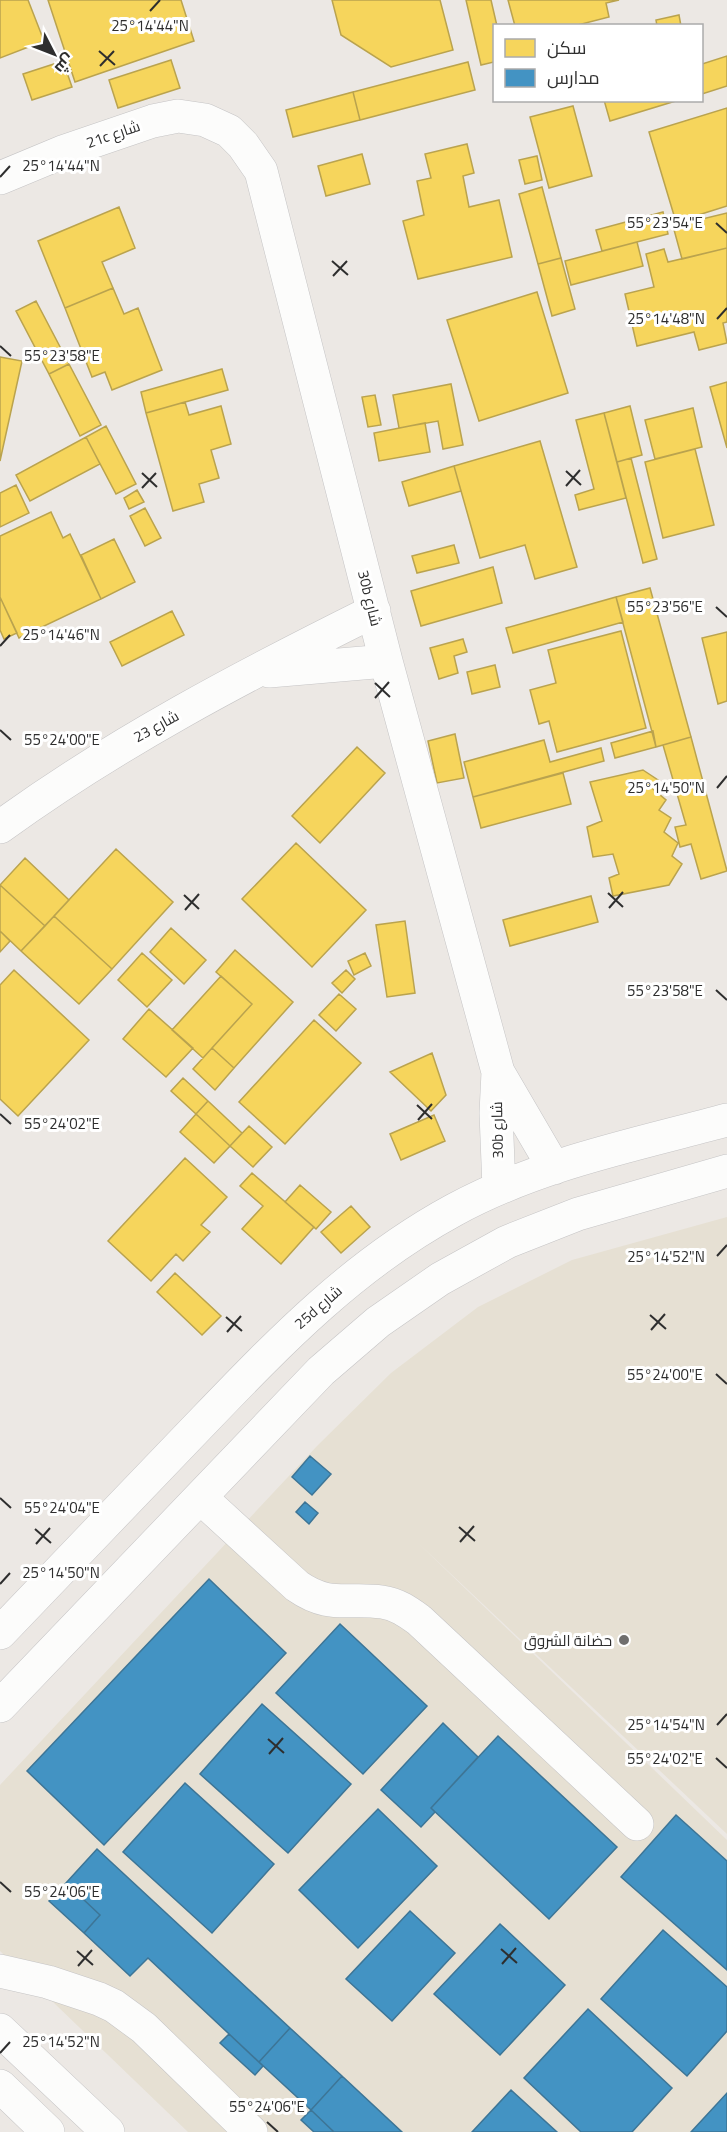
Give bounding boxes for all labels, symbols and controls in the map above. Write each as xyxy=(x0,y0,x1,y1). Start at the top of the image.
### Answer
text: 25°14'44"N xyxy=(111,14,189,37)
north arrow xyxy=(24,24,84,84)
legend xyxy=(493,24,703,102)
text: سكن xyxy=(547,34,586,61)
text: ش xyxy=(49,48,81,80)
text: مدارس xyxy=(547,64,600,91)
street label: 21c شارع xyxy=(83,114,143,154)
text: 25°14'44"N xyxy=(22,154,100,177)
text: 55°23'54"E xyxy=(627,211,703,234)
text: 25°14'48"N xyxy=(627,307,705,330)
text: 55°23'58"E xyxy=(24,344,100,367)
street label: 30b شارع xyxy=(352,568,388,628)
text: 55°23'56"E xyxy=(627,595,703,618)
text: 25°14'46"N xyxy=(22,623,100,646)
street label: شارع 23 xyxy=(129,704,183,748)
text: 55°24'00"E xyxy=(24,728,100,751)
text: 25°14'50"N xyxy=(627,776,705,799)
text: 55°23'58"E xyxy=(627,979,703,1002)
street label: 30b شارع xyxy=(485,1101,509,1159)
text: 55°24'02"E xyxy=(24,1112,100,1135)
text: 25°14'52"N xyxy=(627,1245,705,1268)
street label: 25d شارع xyxy=(289,1280,347,1334)
text: 55°24'00"E xyxy=(627,1363,703,1386)
text: 55°24'04"E xyxy=(24,1496,100,1519)
text: 25°14'50"N xyxy=(22,1561,100,1584)
place label: حضانة الشروق xyxy=(524,1629,612,1652)
marker: حضانة الشروق xyxy=(617,1633,631,1647)
text: 25°14'54"N xyxy=(627,1713,705,1736)
text: 55°24'02"E xyxy=(627,1747,703,1770)
text: 55°24'06"E xyxy=(24,1880,100,1903)
text: 25°14'52"N xyxy=(22,2030,100,2053)
text: 55°24'06"E xyxy=(229,2095,305,2118)

